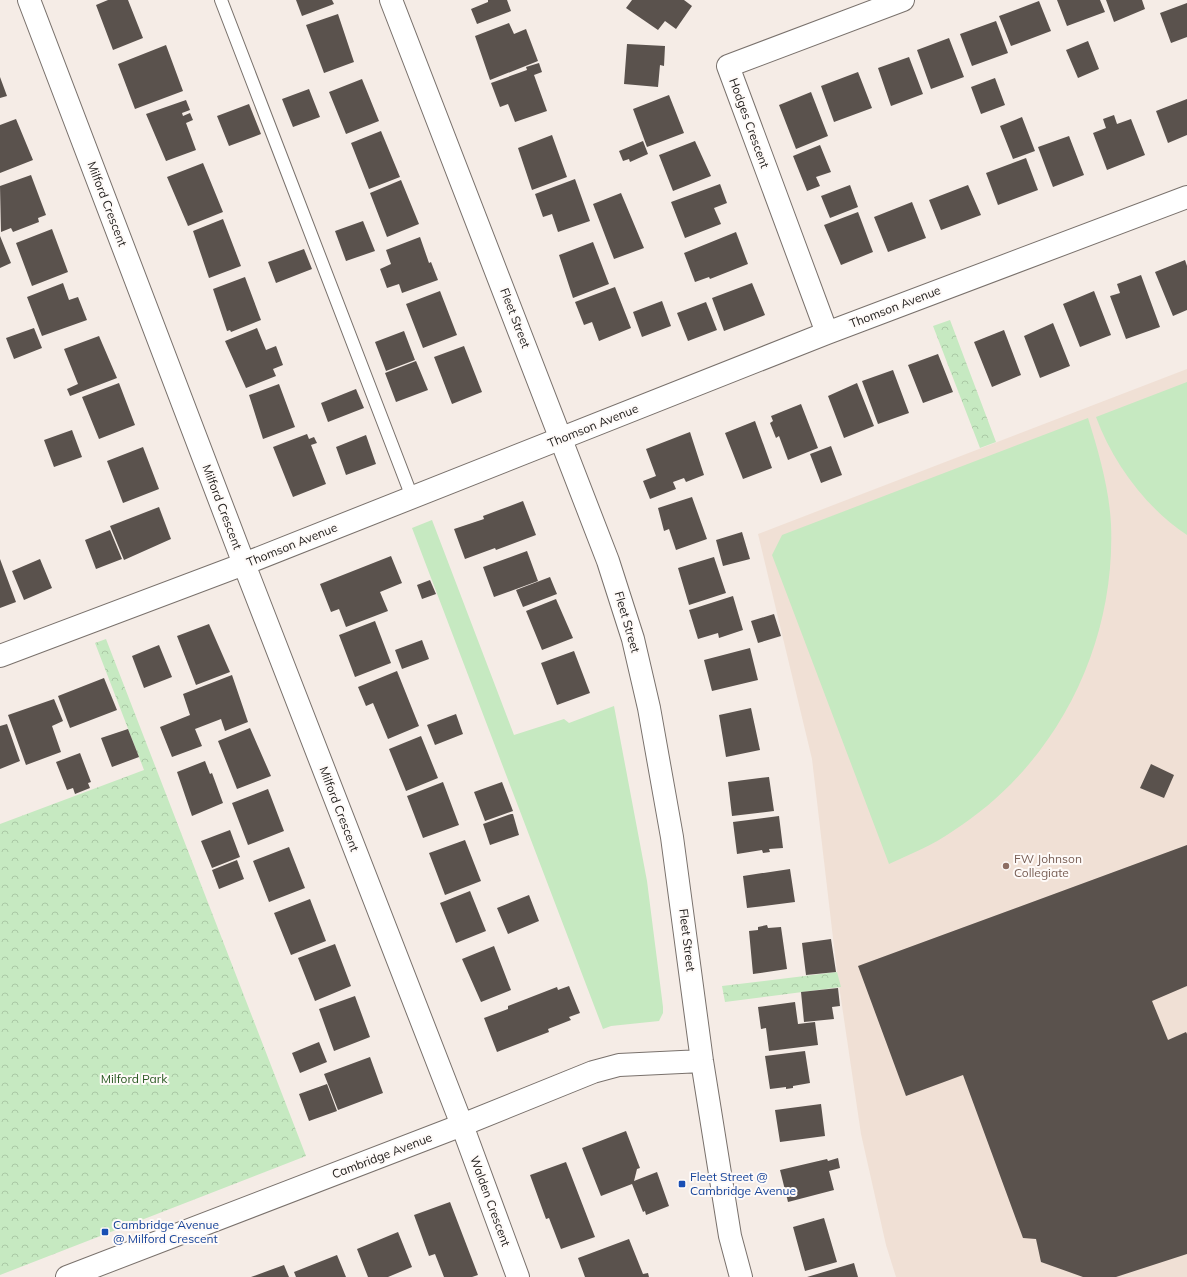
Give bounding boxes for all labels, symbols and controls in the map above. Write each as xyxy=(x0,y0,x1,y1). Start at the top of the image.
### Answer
street label: Hodges Crescent xyxy=(726,76,773,170)
street label: Milford Crescent xyxy=(84,159,131,248)
street label: Thomson Avenue xyxy=(847,282,943,331)
street label: Fleet Street xyxy=(497,286,534,350)
street label: Thomson Avenue xyxy=(545,401,640,451)
street label: Milford Crescent xyxy=(199,462,246,551)
street label: Thomson Avenue xyxy=(244,520,339,570)
street label: Fleet Street xyxy=(612,589,643,654)
street label: Milford Crescent xyxy=(316,764,363,853)
place label: FW Johnson Collegiate xyxy=(1014,851,1082,880)
marker: FW Johnson Collegiate xyxy=(1001,861,1011,871)
street label: Fleet Street xyxy=(676,908,699,972)
park label: Milford Park xyxy=(101,1071,168,1086)
street label: Cambridge Avenue xyxy=(330,1130,434,1182)
street label: Walden Crescent xyxy=(467,1154,514,1248)
place label: Fleet Street @ Cambridge Avenue xyxy=(690,1169,796,1198)
marker: Fleet Street @ Cambridge Avenue xyxy=(677,1179,687,1189)
place label: Cambridge Avenue @ Milford Crescent xyxy=(113,1217,219,1246)
marker: Cambridge Avenue @ Milford Crescent xyxy=(100,1227,110,1237)

